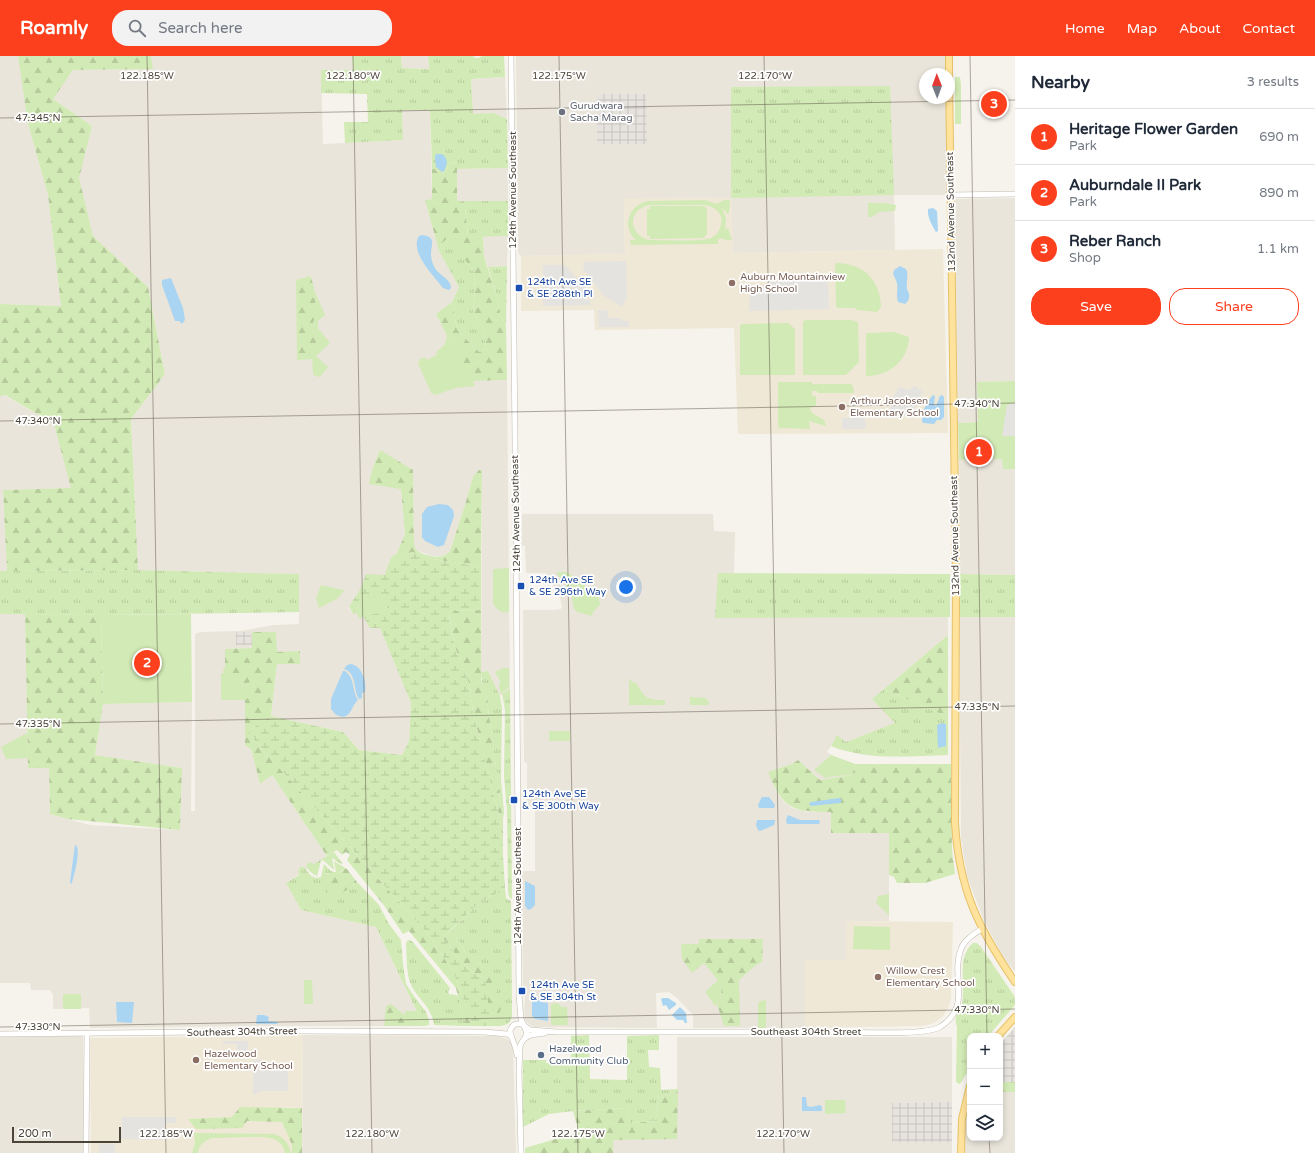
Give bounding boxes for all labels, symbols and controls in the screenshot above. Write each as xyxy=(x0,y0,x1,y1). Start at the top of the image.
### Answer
search box xyxy=(112,10,392,46)
text: Roamly xyxy=(20,17,88,39)
icon: search xyxy=(126,17,148,39)
text: Search here xyxy=(158,19,243,37)
text: Home xyxy=(1065,20,1105,37)
text: Map xyxy=(1127,20,1157,37)
text: About xyxy=(1179,20,1221,37)
text: Contact xyxy=(1243,20,1295,37)
north arrow xyxy=(919,68,955,104)
text: 122.185°W xyxy=(120,70,174,82)
text: 122.180°W xyxy=(326,70,380,82)
text: 122.175°W xyxy=(532,70,586,82)
text: 122.170°W xyxy=(738,70,792,82)
text: Nearby xyxy=(1031,72,1090,93)
text: 3 results xyxy=(1247,74,1299,90)
pin: 3 xyxy=(981,89,1007,119)
place label: Gurudwara Sacha Marag xyxy=(570,100,632,124)
marker: Gurudwara Sacha Marag xyxy=(557,107,567,117)
text: 47.345°N xyxy=(15,112,61,124)
text: Heritage Flower Garden xyxy=(1069,120,1238,138)
text: 1 xyxy=(1040,129,1048,145)
text: 690 m xyxy=(1259,129,1299,145)
street label: 124th Avenue Southeast xyxy=(507,131,519,249)
text: Park xyxy=(1069,138,1097,154)
street label: 132nd Avenue Southeast xyxy=(944,152,958,272)
text: Auburndale II Park xyxy=(1069,176,1201,194)
text: 2 xyxy=(1040,185,1048,201)
text: 890 m xyxy=(1259,185,1299,201)
text: Park xyxy=(1069,194,1097,210)
text: Reber Ranch xyxy=(1069,232,1161,250)
text: 3 xyxy=(1040,241,1048,257)
text: 1.1 km xyxy=(1257,241,1299,257)
text: Shop xyxy=(1069,250,1101,266)
place label: Auburn Mountainview High School xyxy=(740,271,845,295)
place label: 124th Ave SE & SE 288th Pl xyxy=(527,276,593,300)
marker: Auburn Mountainview High School xyxy=(727,278,737,288)
marker: 124th Ave SE & SE 288th Pl xyxy=(514,283,524,293)
button: Save xyxy=(1031,288,1161,325)
button: Share xyxy=(1169,288,1299,325)
place label: Arthur Jacobsen Elementary School xyxy=(850,395,939,419)
text: 47.340°N xyxy=(954,398,1000,410)
marker: Arthur Jacobsen Elementary School xyxy=(837,402,847,412)
text: 47.340°N xyxy=(15,415,61,427)
pin: 1 xyxy=(966,437,992,467)
street label: 124th Avenue Southeast xyxy=(509,455,523,573)
street label: 132nd Avenue Southeast xyxy=(948,476,962,596)
place label: 124th Ave SE & SE 296th Way xyxy=(529,574,607,598)
your location xyxy=(616,577,636,597)
marker: 124th Ave SE & SE 296th Way xyxy=(516,581,526,591)
pin: 2 xyxy=(134,648,160,678)
text: 47.335°N xyxy=(954,701,1000,713)
text: 47.335°N xyxy=(15,718,61,730)
place label: 124th Ave SE & SE 300th Way xyxy=(522,788,600,812)
marker: 124th Ave SE & SE 300th Way xyxy=(509,795,519,805)
street label: 124th Avenue Southeast xyxy=(512,827,524,945)
place label: Willow Crest Elementary School xyxy=(886,965,975,989)
marker: Willow Crest Elementary School xyxy=(873,972,883,982)
place label: 124th Ave SE & SE 304th St xyxy=(530,979,596,1003)
marker: 124th Ave SE & SE 304th St xyxy=(517,986,527,996)
text: 47.330°N xyxy=(954,1004,1000,1016)
text: 47.330°N xyxy=(15,1021,61,1033)
street label: Southeast 304th Street xyxy=(187,1025,298,1039)
street label: Southeast 304th Street xyxy=(751,1026,861,1038)
map controls xyxy=(967,1033,1003,1141)
button: + xyxy=(967,1033,1003,1069)
place label: Hazelwood Community Club xyxy=(549,1043,628,1067)
place label: Hazelwood Elementary School xyxy=(204,1048,293,1072)
marker: Hazelwood Community Club xyxy=(536,1050,546,1060)
marker: Hazelwood Elementary School xyxy=(191,1055,201,1065)
button: − xyxy=(967,1069,1003,1105)
button: layers xyxy=(967,1105,1003,1141)
scale bar xyxy=(12,1125,121,1144)
text: 200 m xyxy=(18,1127,52,1140)
text: 122.185°W xyxy=(139,1128,193,1140)
text: 122.180°W xyxy=(345,1128,399,1140)
text: 122.175°W xyxy=(551,1128,605,1140)
text: 122.170°W xyxy=(756,1128,810,1140)

